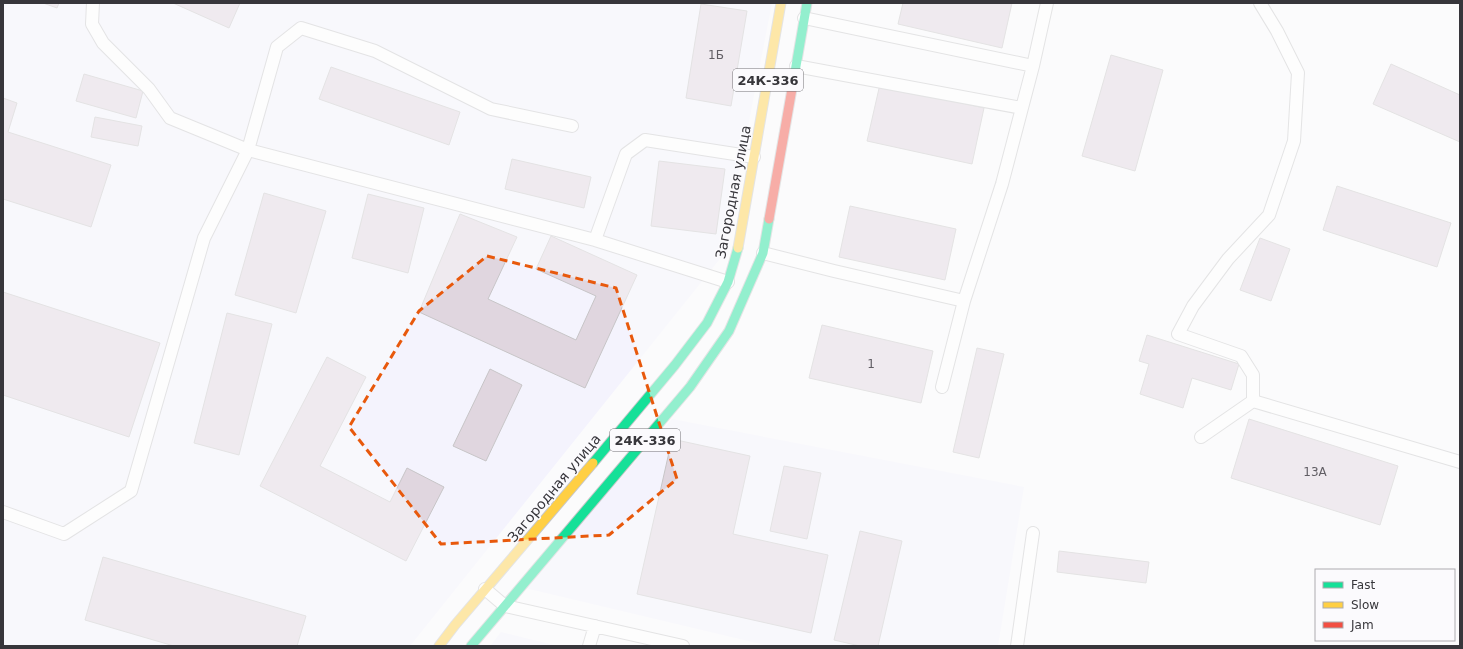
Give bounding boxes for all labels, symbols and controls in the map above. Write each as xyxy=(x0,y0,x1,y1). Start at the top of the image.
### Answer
house number: 1Б xyxy=(708,48,724,62)
road number: 24К-336 xyxy=(733,69,803,91)
street label: Загородная улица xyxy=(712,124,754,260)
house number: 1 xyxy=(867,357,875,371)
road number: 24К-336 xyxy=(610,429,680,451)
street label: Загородная улица xyxy=(504,431,604,545)
house number: 13А xyxy=(1303,465,1328,479)
legend xyxy=(1315,569,1455,641)
text: Fast xyxy=(1351,578,1375,592)
text: Slow xyxy=(1351,598,1379,612)
text: Jam xyxy=(1350,618,1374,632)

